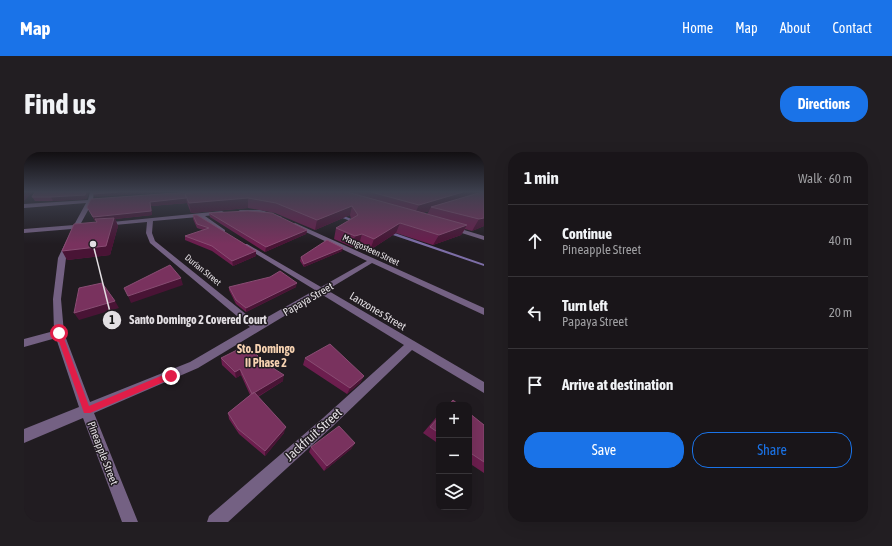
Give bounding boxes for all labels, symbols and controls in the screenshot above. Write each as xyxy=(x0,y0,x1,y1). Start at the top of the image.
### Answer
text: Map xyxy=(20,17,51,39)
text: Home xyxy=(682,20,713,36)
text: Map xyxy=(735,20,758,36)
text: About xyxy=(780,20,811,36)
text: Contact xyxy=(833,20,872,36)
button: Directions xyxy=(780,86,868,122)
text: Find us xyxy=(24,88,96,120)
text: 1 min xyxy=(524,168,559,188)
text: Walk · 60 m xyxy=(798,171,852,186)
text: Continue xyxy=(562,225,612,242)
icon: ahead xyxy=(524,230,546,252)
street label: Mangosteen Street xyxy=(341,232,401,268)
text: 40 m xyxy=(829,233,852,248)
text: Pineapple Street xyxy=(562,242,641,257)
street label: Durian Street xyxy=(183,252,223,288)
street label: Papaya Street xyxy=(281,280,335,318)
street label: Lanzones Street xyxy=(348,289,408,333)
text: Turn left xyxy=(562,297,608,314)
icon: left xyxy=(524,302,546,324)
text: 20 m xyxy=(829,305,852,320)
callout: Santo Domingo 2 Covered Court xyxy=(102,308,275,332)
text: 1 xyxy=(109,313,115,327)
text: Santo Domingo 2 Covered Court xyxy=(129,313,267,327)
text: Papaya Street xyxy=(562,314,628,329)
route start xyxy=(50,324,68,342)
district label: Sto. Domingo II Phase 2 xyxy=(237,342,295,370)
route end xyxy=(162,367,180,385)
icon: arrive xyxy=(524,374,546,396)
text: Arrive at destination xyxy=(562,376,673,393)
map controls xyxy=(436,402,472,510)
button: + xyxy=(436,402,472,438)
street label: Jackfruit Street xyxy=(282,405,345,464)
street label: Pineapple Street xyxy=(85,420,121,486)
button: Save xyxy=(524,432,684,468)
button: Share xyxy=(692,432,852,468)
button: − xyxy=(436,438,472,474)
button: layers xyxy=(436,474,472,510)

